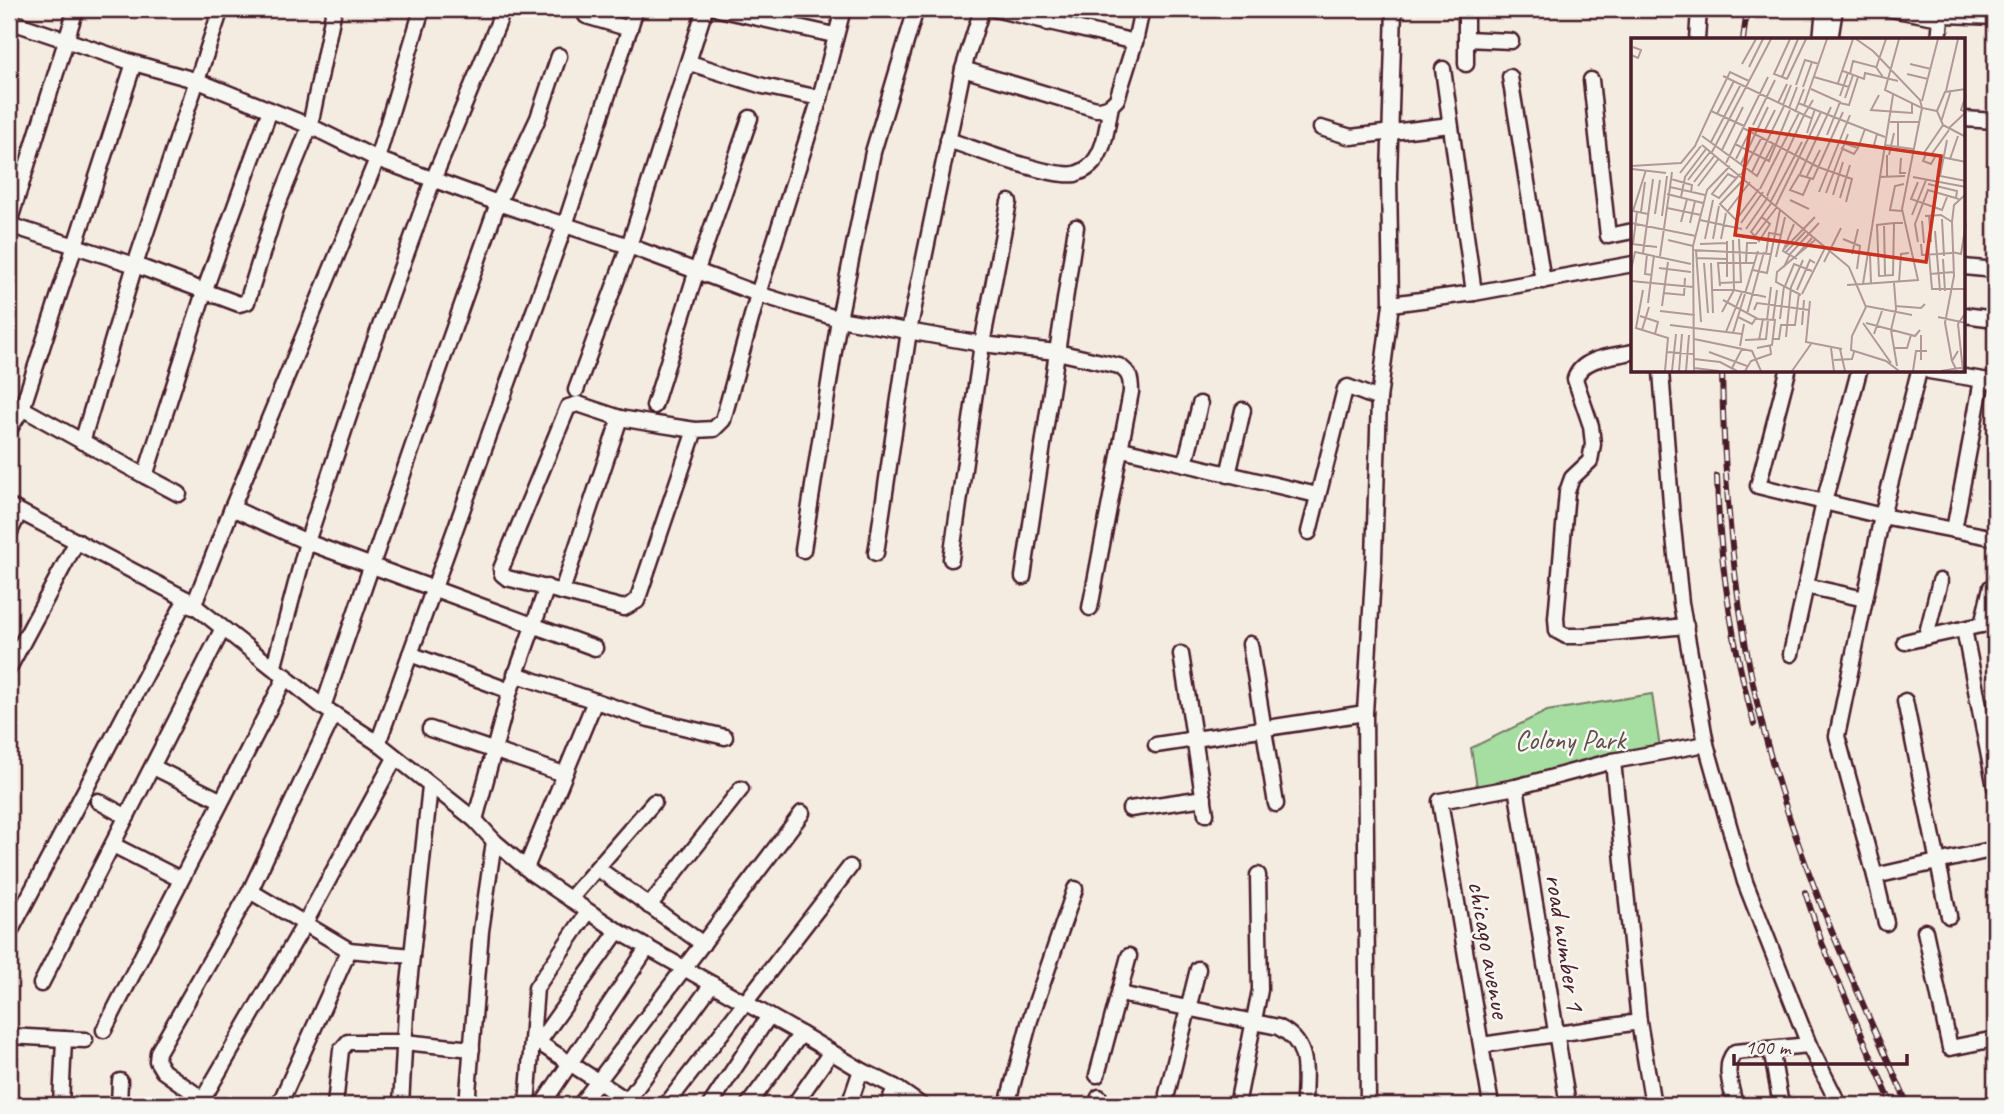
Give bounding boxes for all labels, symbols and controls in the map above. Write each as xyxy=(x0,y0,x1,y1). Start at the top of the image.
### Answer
inset map xyxy=(1631,38,1966,373)
park label: Colony Park xyxy=(1515,722,1627,757)
street label: road number 1 xyxy=(1537,871,1594,1015)
street label: chicago avenue xyxy=(1460,878,1519,1022)
scale bar xyxy=(1734,1023,1908,1067)
text: 100 m xyxy=(1745,1034,1792,1060)

